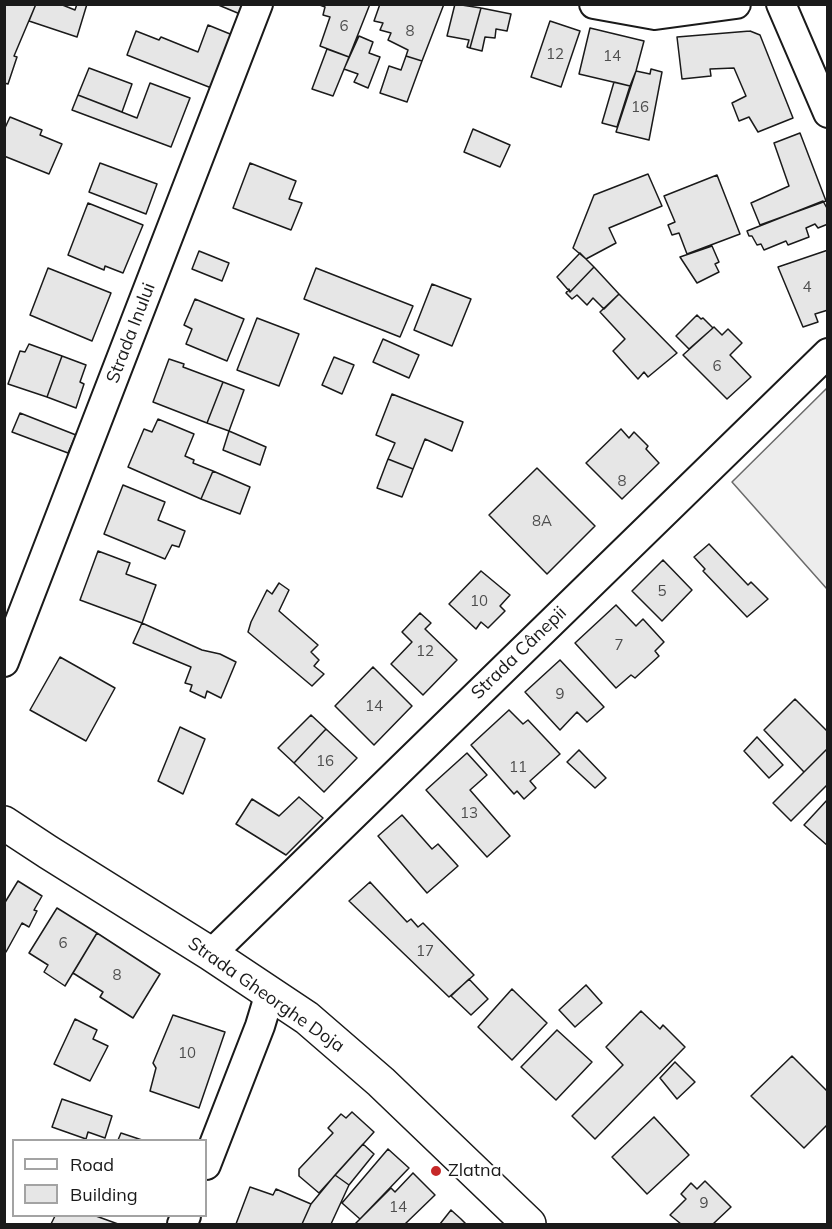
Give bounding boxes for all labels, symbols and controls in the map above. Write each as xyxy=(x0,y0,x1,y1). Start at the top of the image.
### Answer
house number: 6 xyxy=(340,17,348,35)
house number: 8 xyxy=(406,22,414,40)
house number: 12 xyxy=(546,45,564,63)
house number: 14 xyxy=(603,47,621,65)
house number: 16 xyxy=(631,98,649,116)
house number: 4 xyxy=(803,278,811,296)
street label: Strada Inului xyxy=(102,280,160,386)
house number: 6 xyxy=(713,357,721,375)
house number: 8 xyxy=(618,472,626,490)
house number: 8A xyxy=(532,512,552,530)
house number: 5 xyxy=(658,582,666,600)
house number: 10 xyxy=(470,592,488,610)
street label: Strada Cânepii xyxy=(467,602,571,704)
house number: 7 xyxy=(615,636,623,654)
house number: 12 xyxy=(416,642,434,660)
house number: 9 xyxy=(556,685,564,703)
house number: 14 xyxy=(365,697,383,715)
house number: 16 xyxy=(316,752,334,770)
house number: 11 xyxy=(509,758,527,776)
house number: 13 xyxy=(460,804,478,822)
street label: Strada Gheorghe Doja xyxy=(184,933,348,1057)
house number: 6 xyxy=(59,934,67,952)
house number: 17 xyxy=(416,942,434,960)
house number: 8 xyxy=(113,966,121,984)
house number: 10 xyxy=(178,1044,196,1062)
legend xyxy=(12,1139,207,1217)
text: Road xyxy=(70,1153,114,1176)
place label: Zlatna xyxy=(448,1160,501,1182)
marker: Zlatna xyxy=(429,1164,443,1178)
text: Building xyxy=(70,1183,138,1206)
house number: 9 xyxy=(700,1194,708,1212)
house number: 14 xyxy=(389,1198,407,1216)

